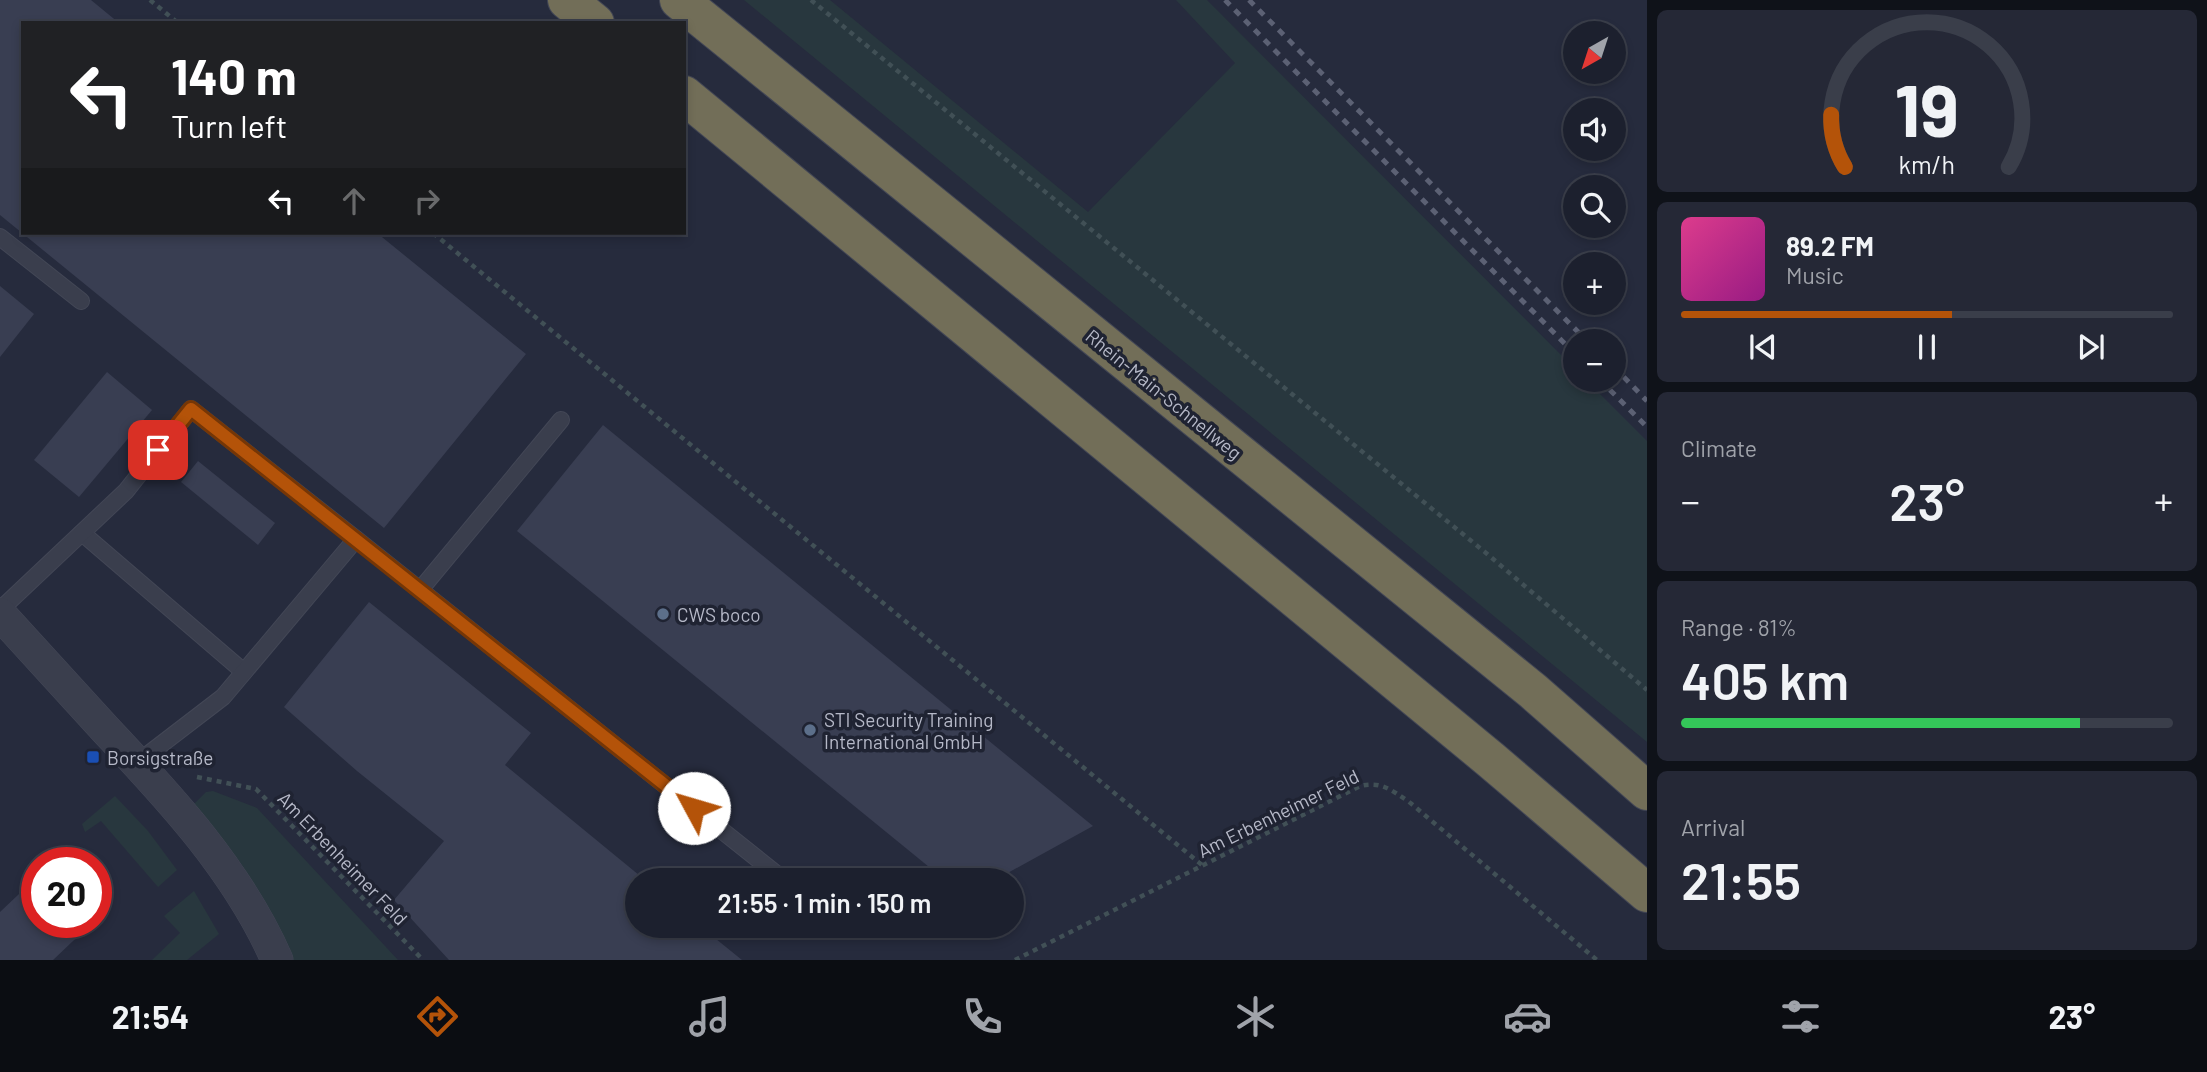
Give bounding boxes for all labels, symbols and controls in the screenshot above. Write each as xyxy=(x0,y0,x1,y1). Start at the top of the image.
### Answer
north arrow xyxy=(1563,21,1626,84)
map controls xyxy=(1563,21,1626,392)
text: 140 m xyxy=(171,46,297,105)
icon: left xyxy=(56,49,147,140)
text: 19 xyxy=(1895,64,1959,152)
button: sound xyxy=(1563,98,1626,161)
text: Turn left xyxy=(171,106,288,144)
text: km/h xyxy=(1899,149,1955,179)
button: search xyxy=(1563,175,1626,238)
icon: left xyxy=(262,182,300,220)
icon: ahead xyxy=(335,182,373,220)
icon: right xyxy=(408,182,446,220)
text: 89.2 FM xyxy=(1786,230,1874,261)
button: + xyxy=(1563,252,1626,315)
text: Music xyxy=(1786,261,1844,289)
street label: Rhein-Main-Schnellweg xyxy=(1081,324,1247,464)
icon: previous xyxy=(1744,328,1782,366)
icon: pause xyxy=(1908,328,1946,366)
icon: next xyxy=(2072,328,2110,366)
button: − xyxy=(1563,329,1626,392)
pin xyxy=(128,420,188,480)
icon: arrive xyxy=(139,431,177,469)
text: Climate xyxy=(1681,434,1757,462)
text: 23° xyxy=(1889,469,1965,531)
text: − xyxy=(1681,477,1700,523)
text: + xyxy=(2154,477,2173,523)
place label: CWS boco xyxy=(677,603,761,626)
marker: CWS boco xyxy=(655,606,671,622)
text: Range · 81% xyxy=(1681,613,1797,641)
text: 405 km xyxy=(1681,648,1849,710)
place label: STI Security Training International GmbH xyxy=(824,708,993,753)
marker: STI Security Training International GmbH xyxy=(802,722,818,738)
place label: Borsigstraße xyxy=(107,746,213,769)
marker: Borsigstraße xyxy=(85,749,101,765)
street label: Am Erbenheimer Feld xyxy=(1194,764,1362,862)
position arrow xyxy=(657,771,731,845)
street label: Am Erbenheimer Feld xyxy=(273,787,413,929)
text: Arrival xyxy=(1681,813,1745,841)
speed limit sign: 20 xyxy=(21,847,112,938)
text: 21:55 xyxy=(1681,848,1801,910)
text: 21:55 · 1 min · 150 m xyxy=(718,887,931,918)
icon: directions xyxy=(413,992,462,1041)
icon: music xyxy=(685,992,734,1041)
icon: phone xyxy=(958,992,1007,1041)
icon: climate xyxy=(1231,992,1280,1041)
icon: car xyxy=(1503,992,1552,1041)
icon: filters xyxy=(1776,992,1825,1041)
text: 21:54 xyxy=(112,997,189,1035)
text: 23° xyxy=(2048,997,2095,1035)

